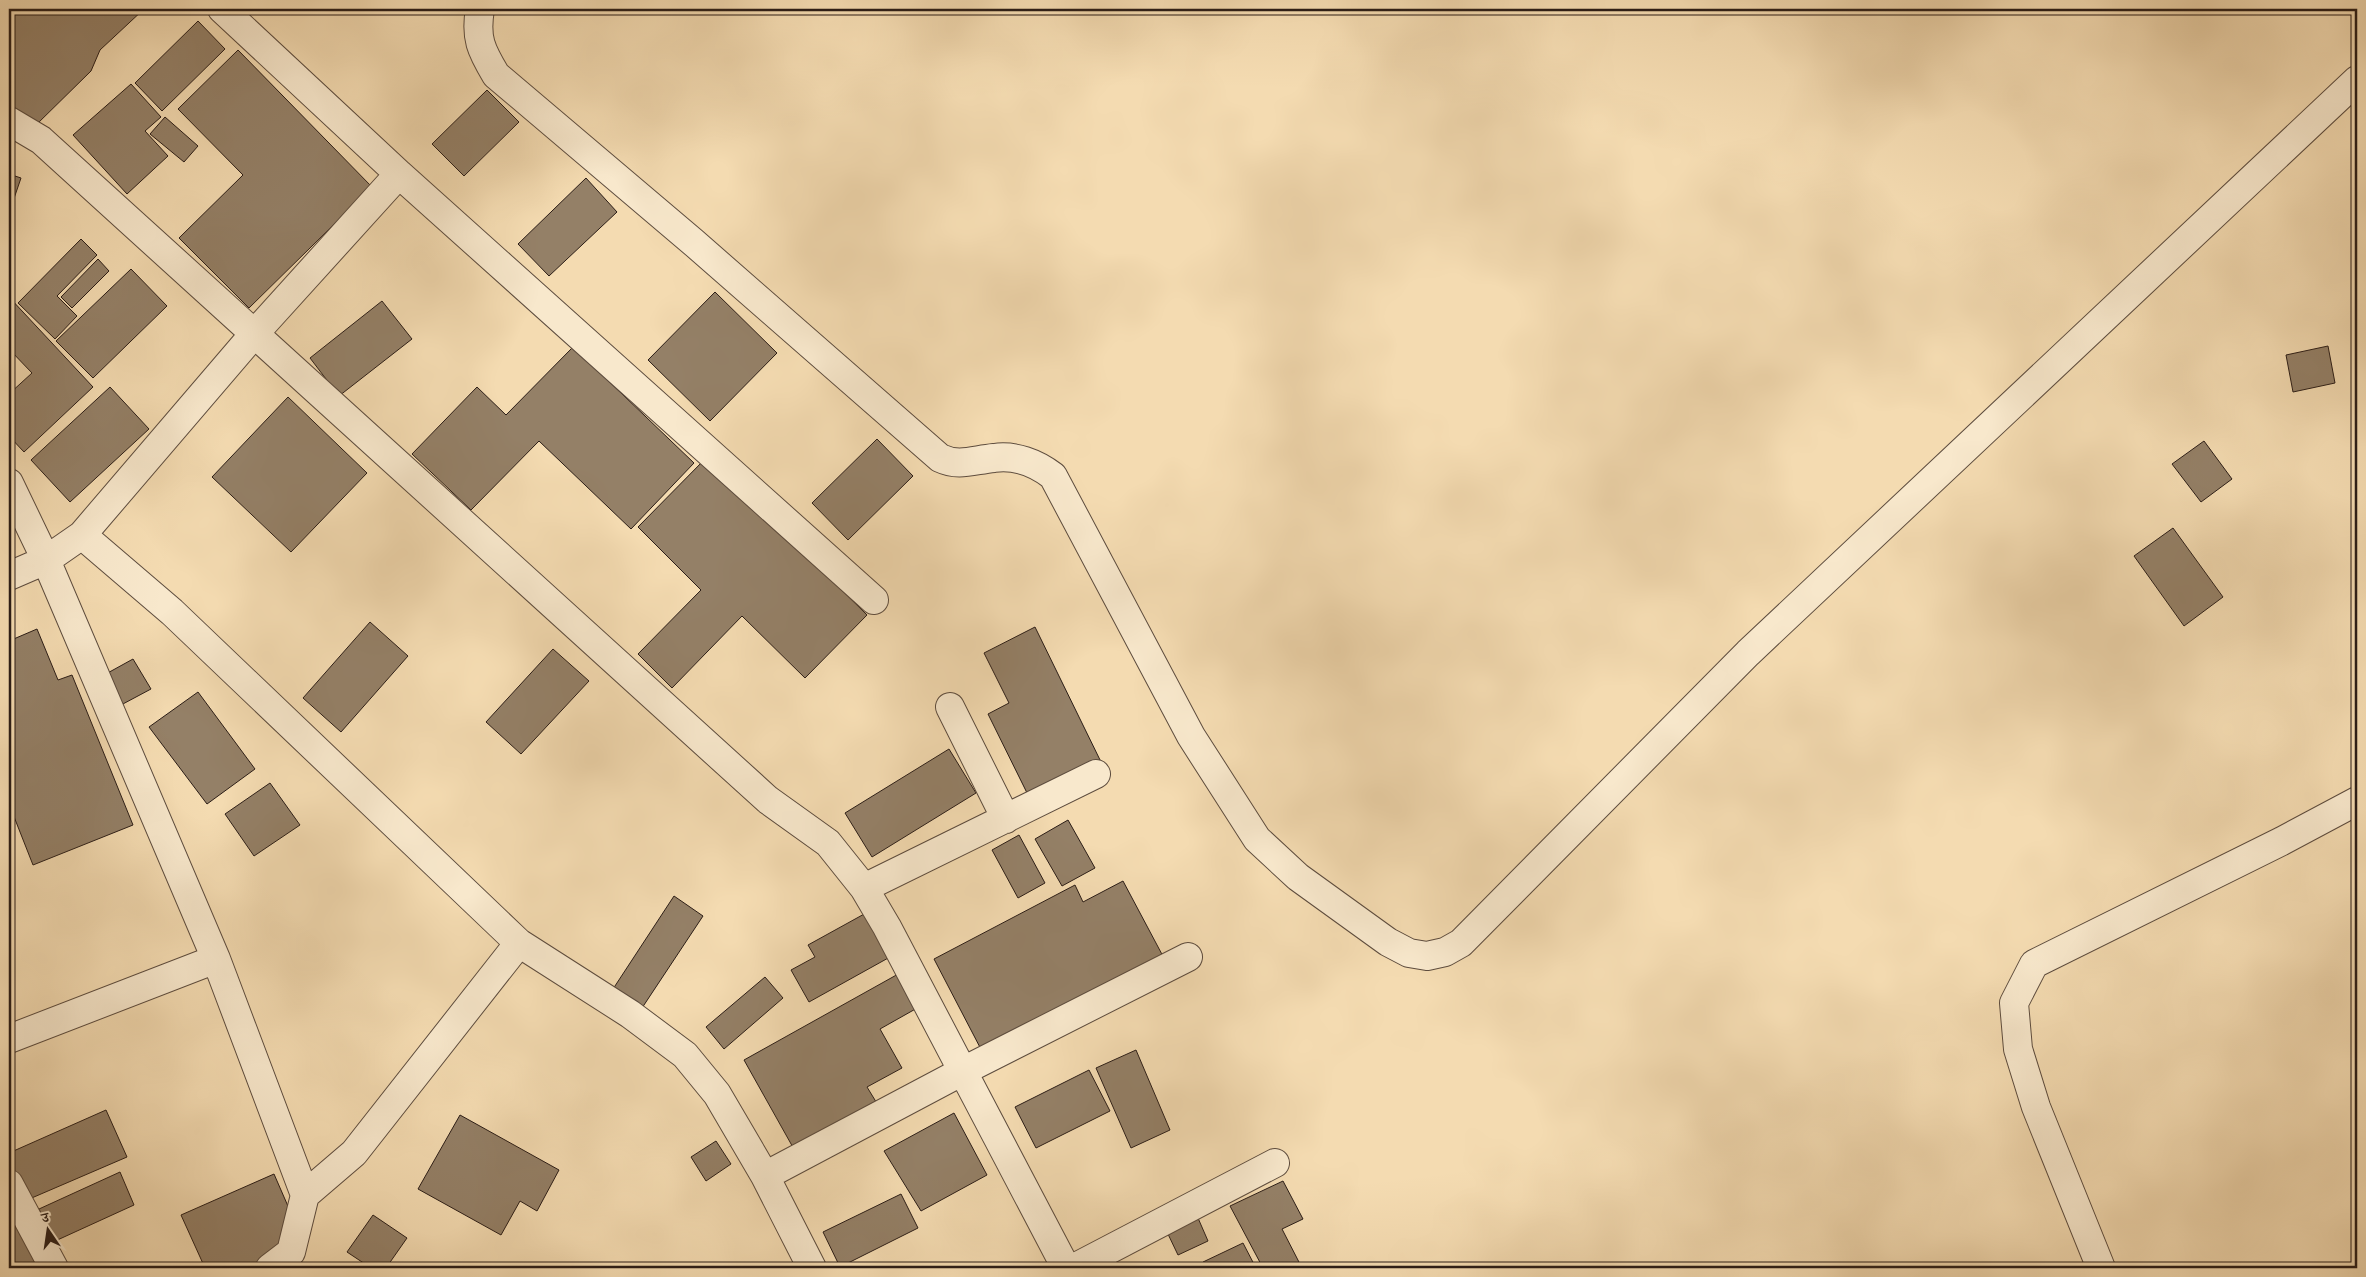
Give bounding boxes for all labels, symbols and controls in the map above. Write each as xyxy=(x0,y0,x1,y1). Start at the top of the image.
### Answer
north arrow xyxy=(22,1204,72,1254)
text: उ xyxy=(39,1208,51,1227)

